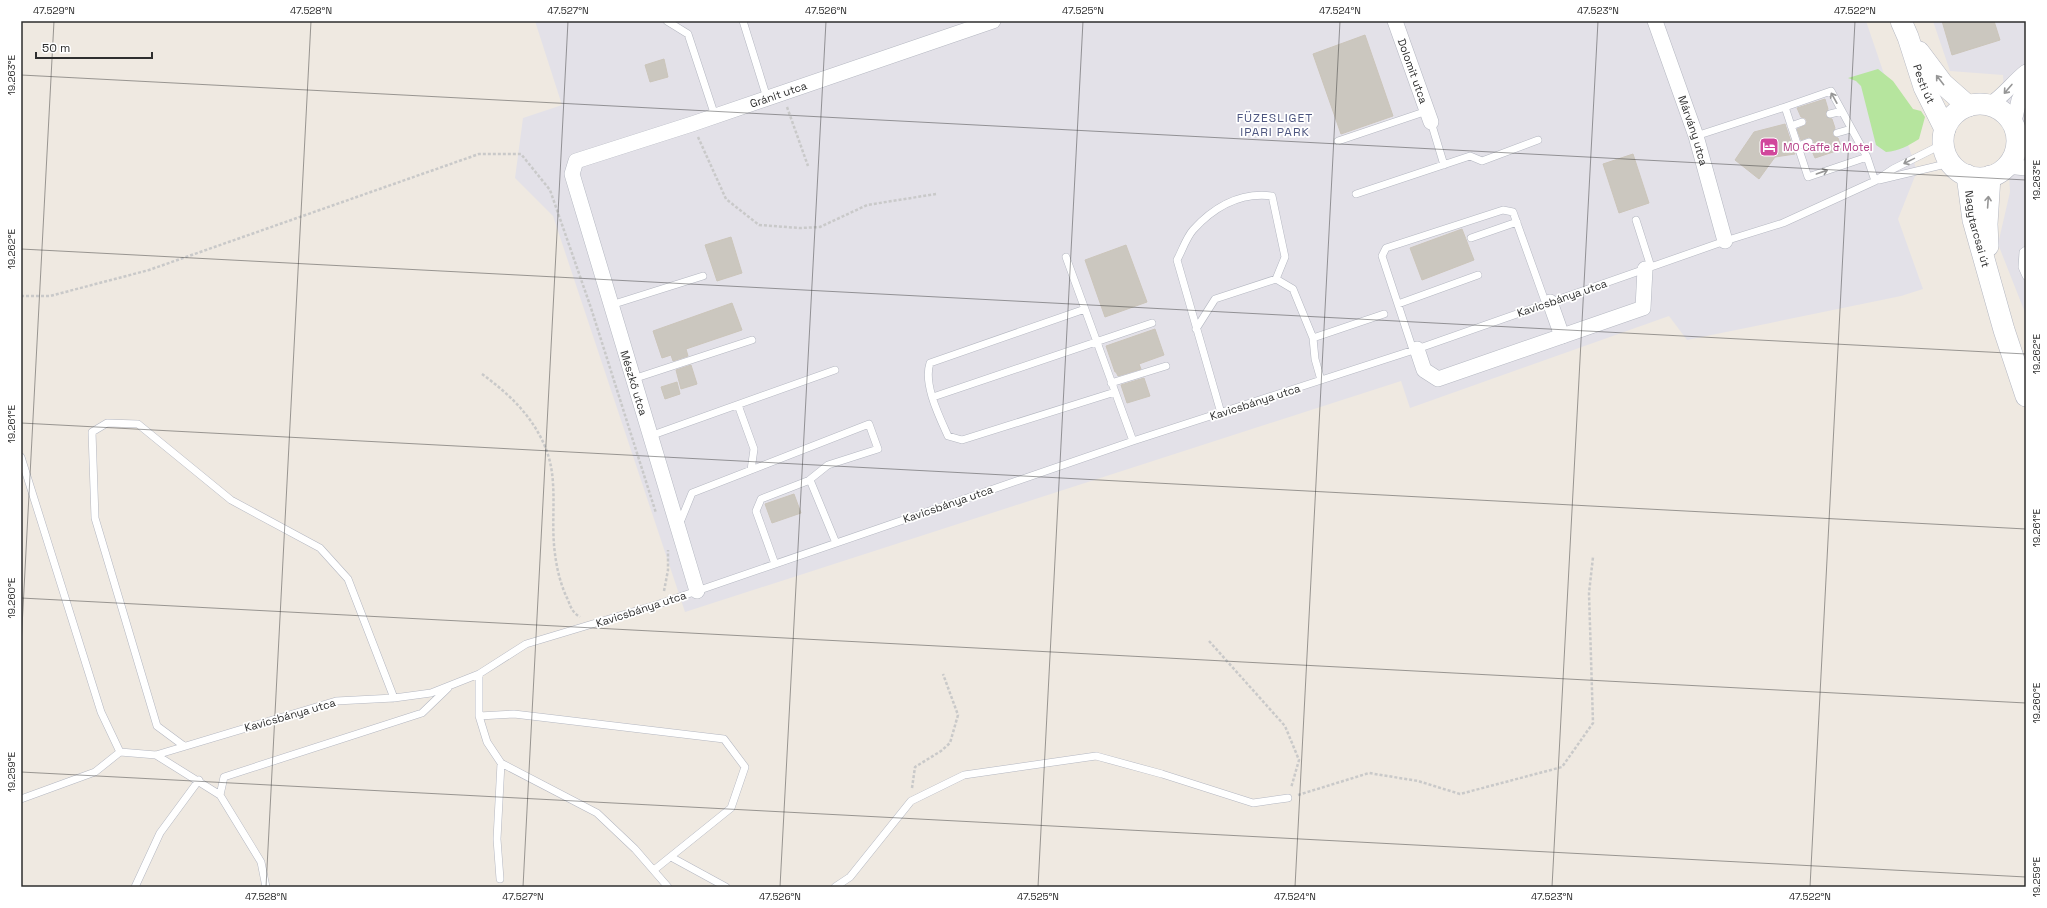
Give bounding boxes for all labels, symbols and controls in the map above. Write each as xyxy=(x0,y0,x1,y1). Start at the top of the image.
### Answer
text: 47.529°N xyxy=(33,4,75,17)
text: 47.528°N xyxy=(290,4,332,17)
text: 47.527°N xyxy=(547,4,589,17)
text: 47.526°N xyxy=(805,4,847,17)
text: 47.525°N xyxy=(1062,4,1104,17)
text: 47.524°N xyxy=(1319,4,1361,17)
text: 47.523°N xyxy=(1577,4,1619,17)
text: 47.522°N xyxy=(1834,4,1876,17)
scale bar xyxy=(36,34,152,60)
street label: Dolomit utca xyxy=(1395,36,1431,106)
text: 50 m xyxy=(42,40,70,56)
text: 19.263°E xyxy=(5,54,18,95)
street label: Pesti út xyxy=(1910,63,1938,106)
one-way arrow xyxy=(1935,74,1944,85)
street label: Gránit utca xyxy=(748,78,809,111)
one-way arrow xyxy=(2003,83,2012,94)
one-way arrow xyxy=(1830,92,1838,104)
street label: Márvány utca xyxy=(1675,94,1711,168)
district label: FÜZESLIGET IPARI PARK xyxy=(1237,110,1313,140)
hotel icon: M0 Caffe & Motel xyxy=(1758,136,1780,158)
place label: M0 Caffe & Motel xyxy=(1783,140,1873,154)
one-way arrow xyxy=(1903,158,1915,166)
text: 19.263°E xyxy=(2030,159,2043,200)
one-way arrow xyxy=(1815,168,1828,175)
street label: Nagytarcsai út xyxy=(1962,190,1993,269)
one-way arrow xyxy=(1985,196,1992,209)
text: 19.262°E xyxy=(5,228,18,269)
street label: Kavicsbánya utca xyxy=(1515,276,1609,320)
text: 19.262°E xyxy=(2030,333,2043,374)
street label: Mészkő utca xyxy=(617,349,651,418)
street label: Kavicsbánya utca xyxy=(1208,381,1303,423)
text: 19.261°E xyxy=(5,404,18,443)
street label: Kavicsbánya utca xyxy=(901,482,995,526)
text: 19.261°E xyxy=(2030,508,2043,547)
text: 19.260°E xyxy=(5,577,18,618)
street label: Kavicsbánya utca xyxy=(594,588,689,630)
text: 19.260°E xyxy=(2030,682,2043,723)
street label: Kavicsbánya utca xyxy=(243,695,338,735)
text: 19.259°E xyxy=(5,751,18,792)
text: 19.259°E xyxy=(2030,856,2043,897)
text: 47.528°N xyxy=(245,890,287,903)
text: 47.527°N xyxy=(502,890,544,903)
text: 47.526°N xyxy=(759,890,801,903)
text: 47.525°N xyxy=(1017,890,1059,903)
text: 47.524°N xyxy=(1274,890,1316,903)
text: 47.523°N xyxy=(1531,890,1573,903)
text: 47.522°N xyxy=(1789,890,1831,903)

